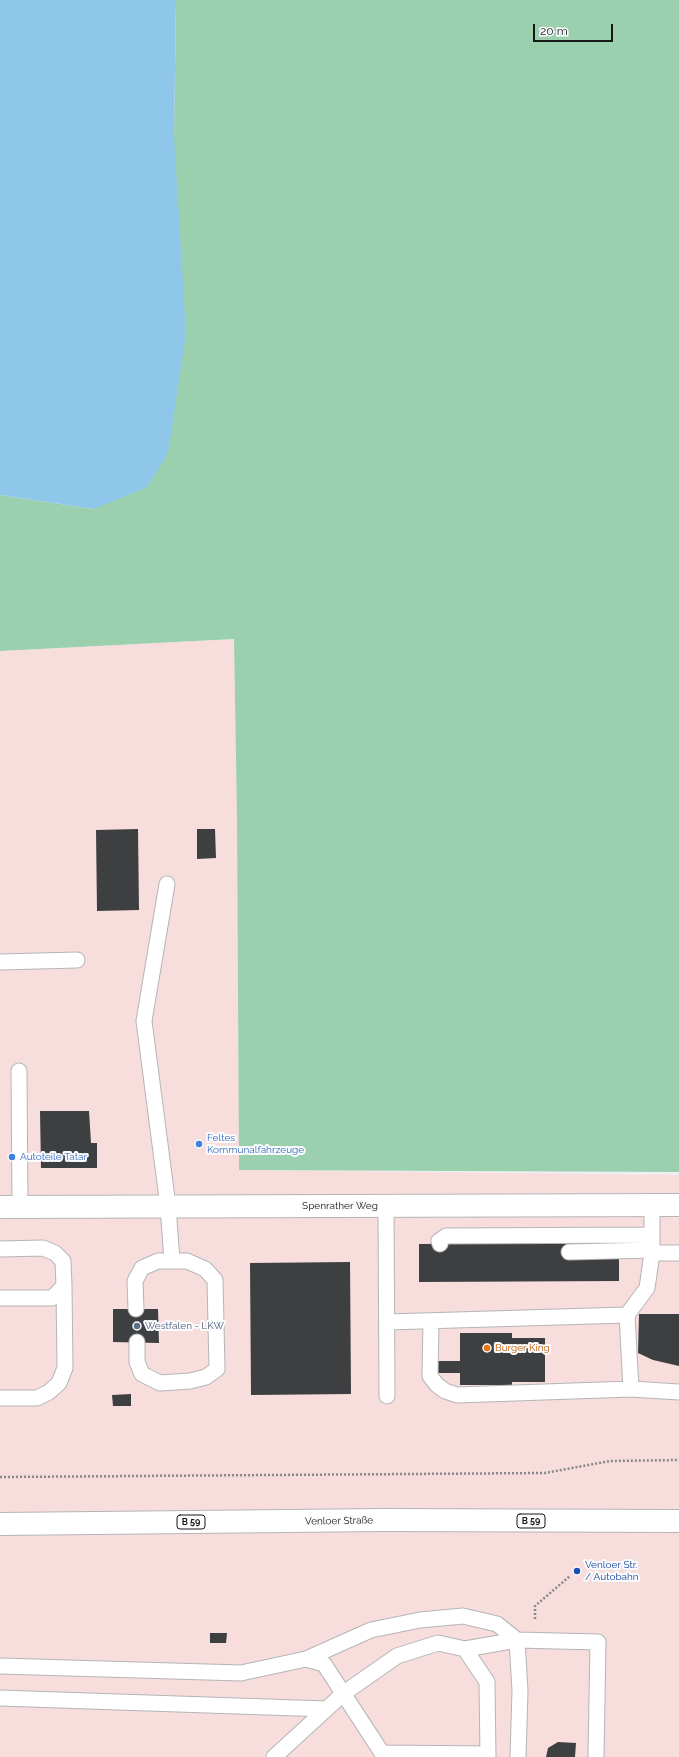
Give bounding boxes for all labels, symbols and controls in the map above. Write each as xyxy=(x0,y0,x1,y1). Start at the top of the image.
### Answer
scale bar xyxy=(535,16,615,42)
text: 20 m xyxy=(540,24,568,38)
place label: Feltes Kommunalfahrzeuge xyxy=(207,1132,304,1156)
marker: Feltes Kommunalfahrzeuge xyxy=(194,1139,204,1149)
place label: Autoteile Tatar xyxy=(20,1151,87,1163)
marker: Autoteile Tatar xyxy=(7,1152,17,1162)
street label: Spenrather Weg xyxy=(302,1200,378,1212)
place label: Westfalen - LKW xyxy=(145,1320,224,1332)
marker: Westfalen - LKW xyxy=(132,1321,142,1331)
place label: Burger King xyxy=(495,1342,550,1354)
marker: Burger King xyxy=(482,1343,492,1353)
street label: Venloer Straße xyxy=(305,1514,373,1528)
road number: B 59 xyxy=(517,1514,545,1528)
road number: B 59 xyxy=(177,1515,205,1529)
place label: Venloer Str. / Autobahn xyxy=(585,1559,639,1582)
marker: Venloer Str. / Autobahn xyxy=(572,1566,582,1576)

